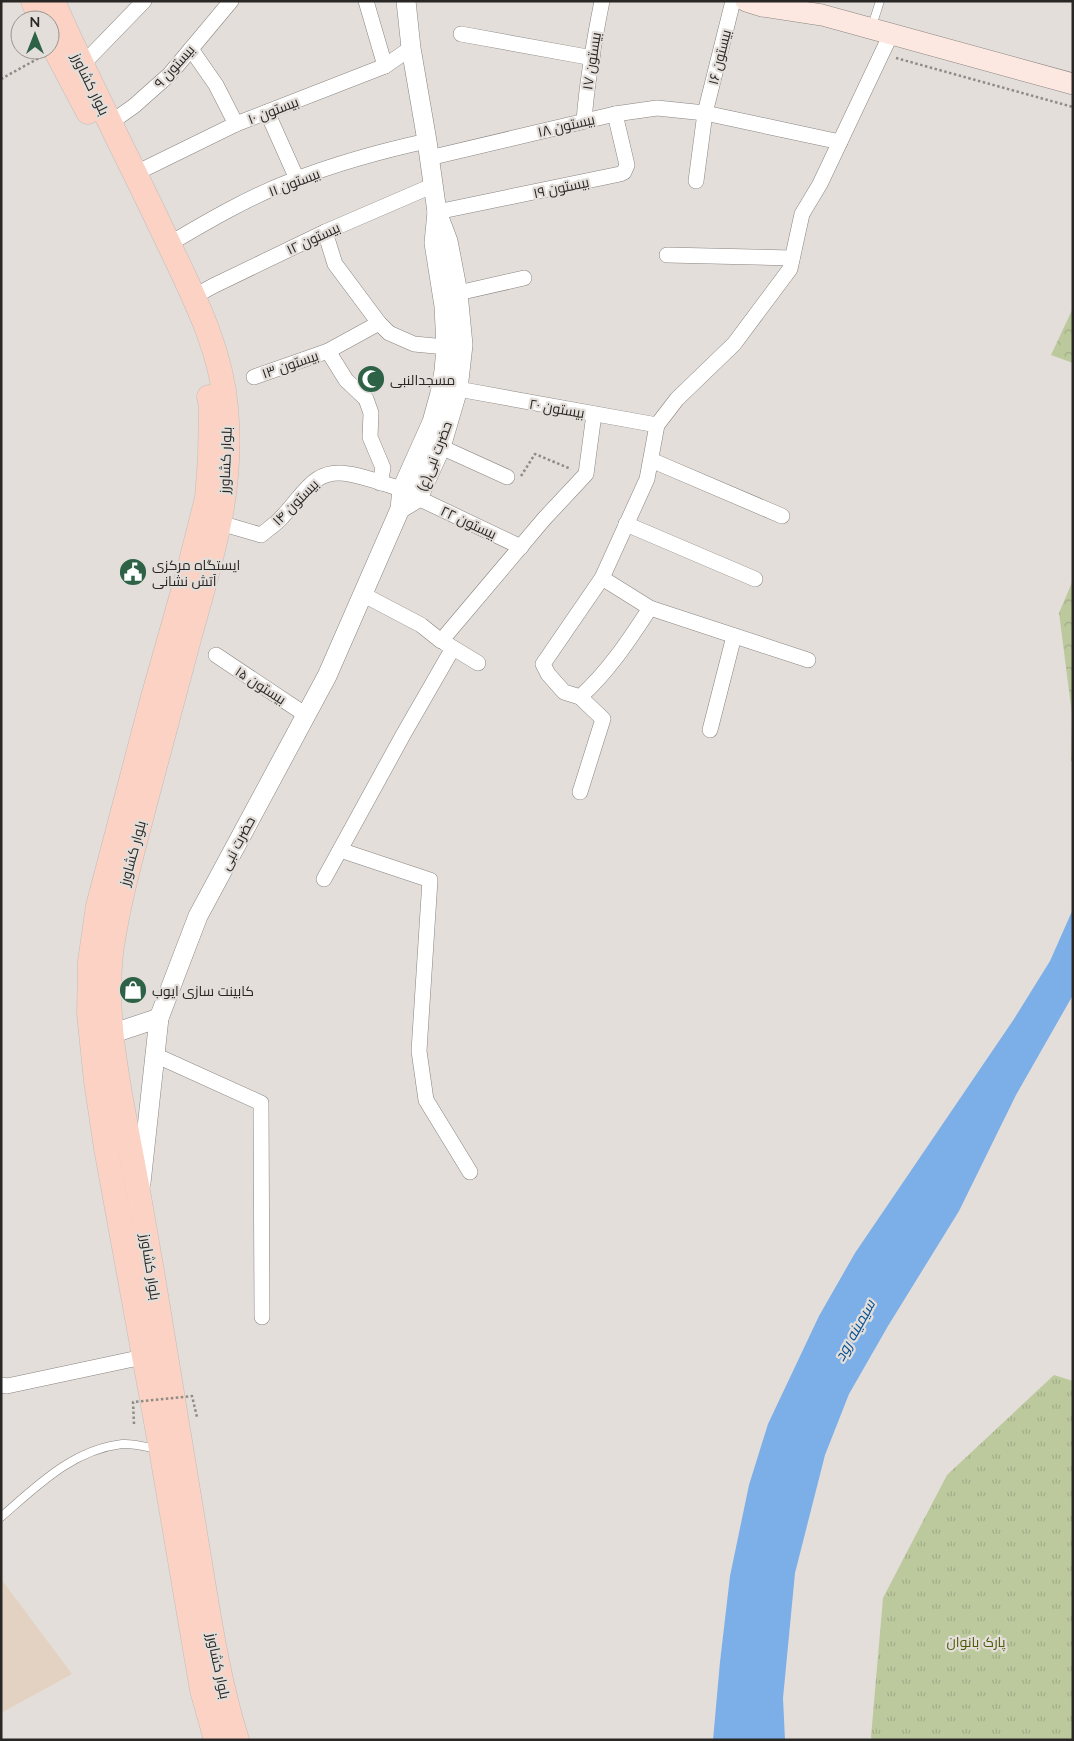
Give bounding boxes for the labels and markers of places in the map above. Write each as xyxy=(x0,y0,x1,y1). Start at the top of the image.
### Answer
mosque icon: مسجدالنبی xyxy=(356,364,386,394)
place label: مسجدالنبی xyxy=(390,371,455,388)
place label: ایستگاه مرکزی آتش نشانی xyxy=(152,556,240,589)
public building icon: ایستگاه مرکزی آتش نشانی xyxy=(118,557,148,587)
shop icon: کابینت سازی ایوب xyxy=(118,975,148,1005)
place label: کابینت سازی ایوب xyxy=(152,982,254,999)

